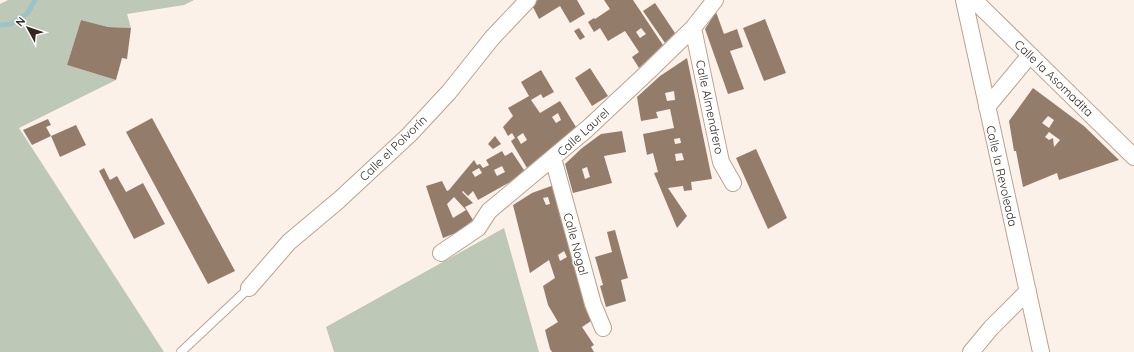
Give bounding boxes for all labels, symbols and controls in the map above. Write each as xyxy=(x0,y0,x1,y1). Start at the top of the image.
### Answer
north arrow xyxy=(8,8,48,48)
text: N xyxy=(12,14,28,29)
street label: Calle la Asomadita xyxy=(1011,37,1097,119)
street label: Calle Almendrero xyxy=(693,59,727,155)
street label: Calle Laurel xyxy=(554,105,612,159)
street label: Calle el Polvorín xyxy=(356,112,430,184)
street label: Calle la Revoleada xyxy=(983,124,1021,228)
street label: Calle Nogal xyxy=(560,211,592,277)

